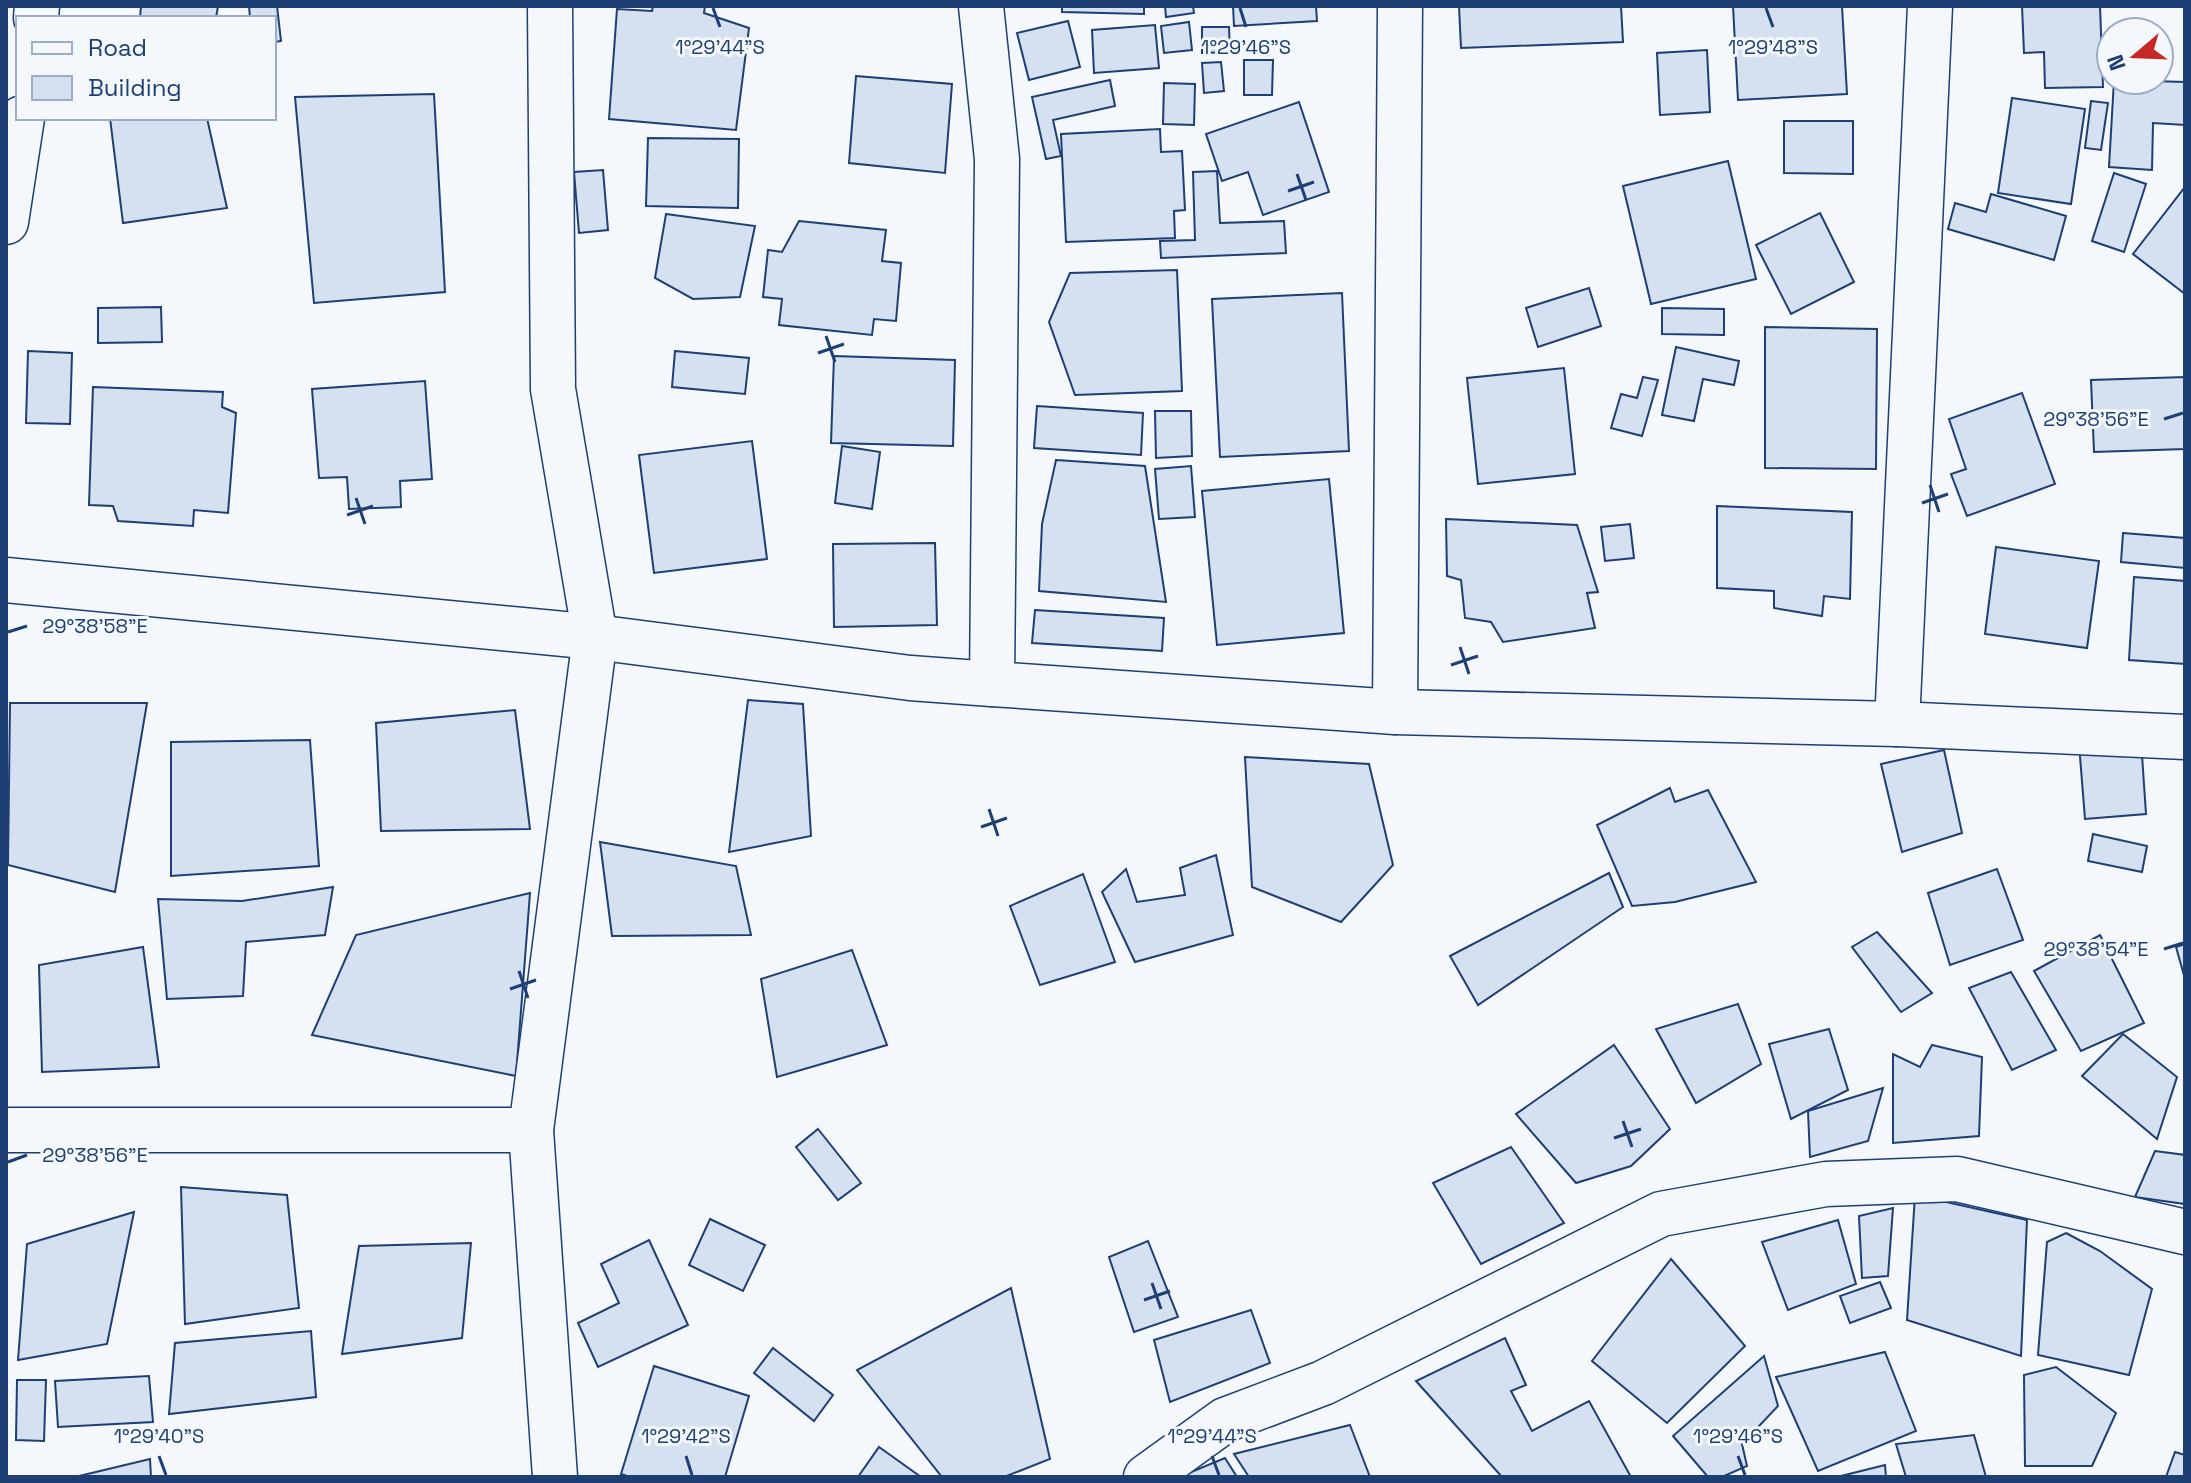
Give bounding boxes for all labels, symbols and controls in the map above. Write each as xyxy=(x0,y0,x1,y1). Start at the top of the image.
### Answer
legend xyxy=(16,16,276,120)
north arrow xyxy=(2095,16,2175,96)
text: Road xyxy=(88,32,147,63)
text: 1°29'44"S xyxy=(675,34,765,60)
text: 1°29'46"S xyxy=(1201,34,1291,60)
text: 1°29'48"S xyxy=(1728,34,1818,60)
text: N xyxy=(2100,51,2132,74)
text: Building xyxy=(88,72,182,103)
text: 29°38'56"E xyxy=(2043,406,2149,432)
text: 29°38'58"E xyxy=(42,613,148,639)
text: 29°38'54"E xyxy=(2044,936,2148,962)
text: 29°38'56"E xyxy=(42,1142,148,1168)
text: 1°29'40"S xyxy=(114,1423,204,1449)
text: 1°29'42"S xyxy=(641,1423,731,1449)
text: 1°29'44"S xyxy=(1167,1423,1257,1449)
text: 1°29'46"S xyxy=(1693,1423,1783,1449)

